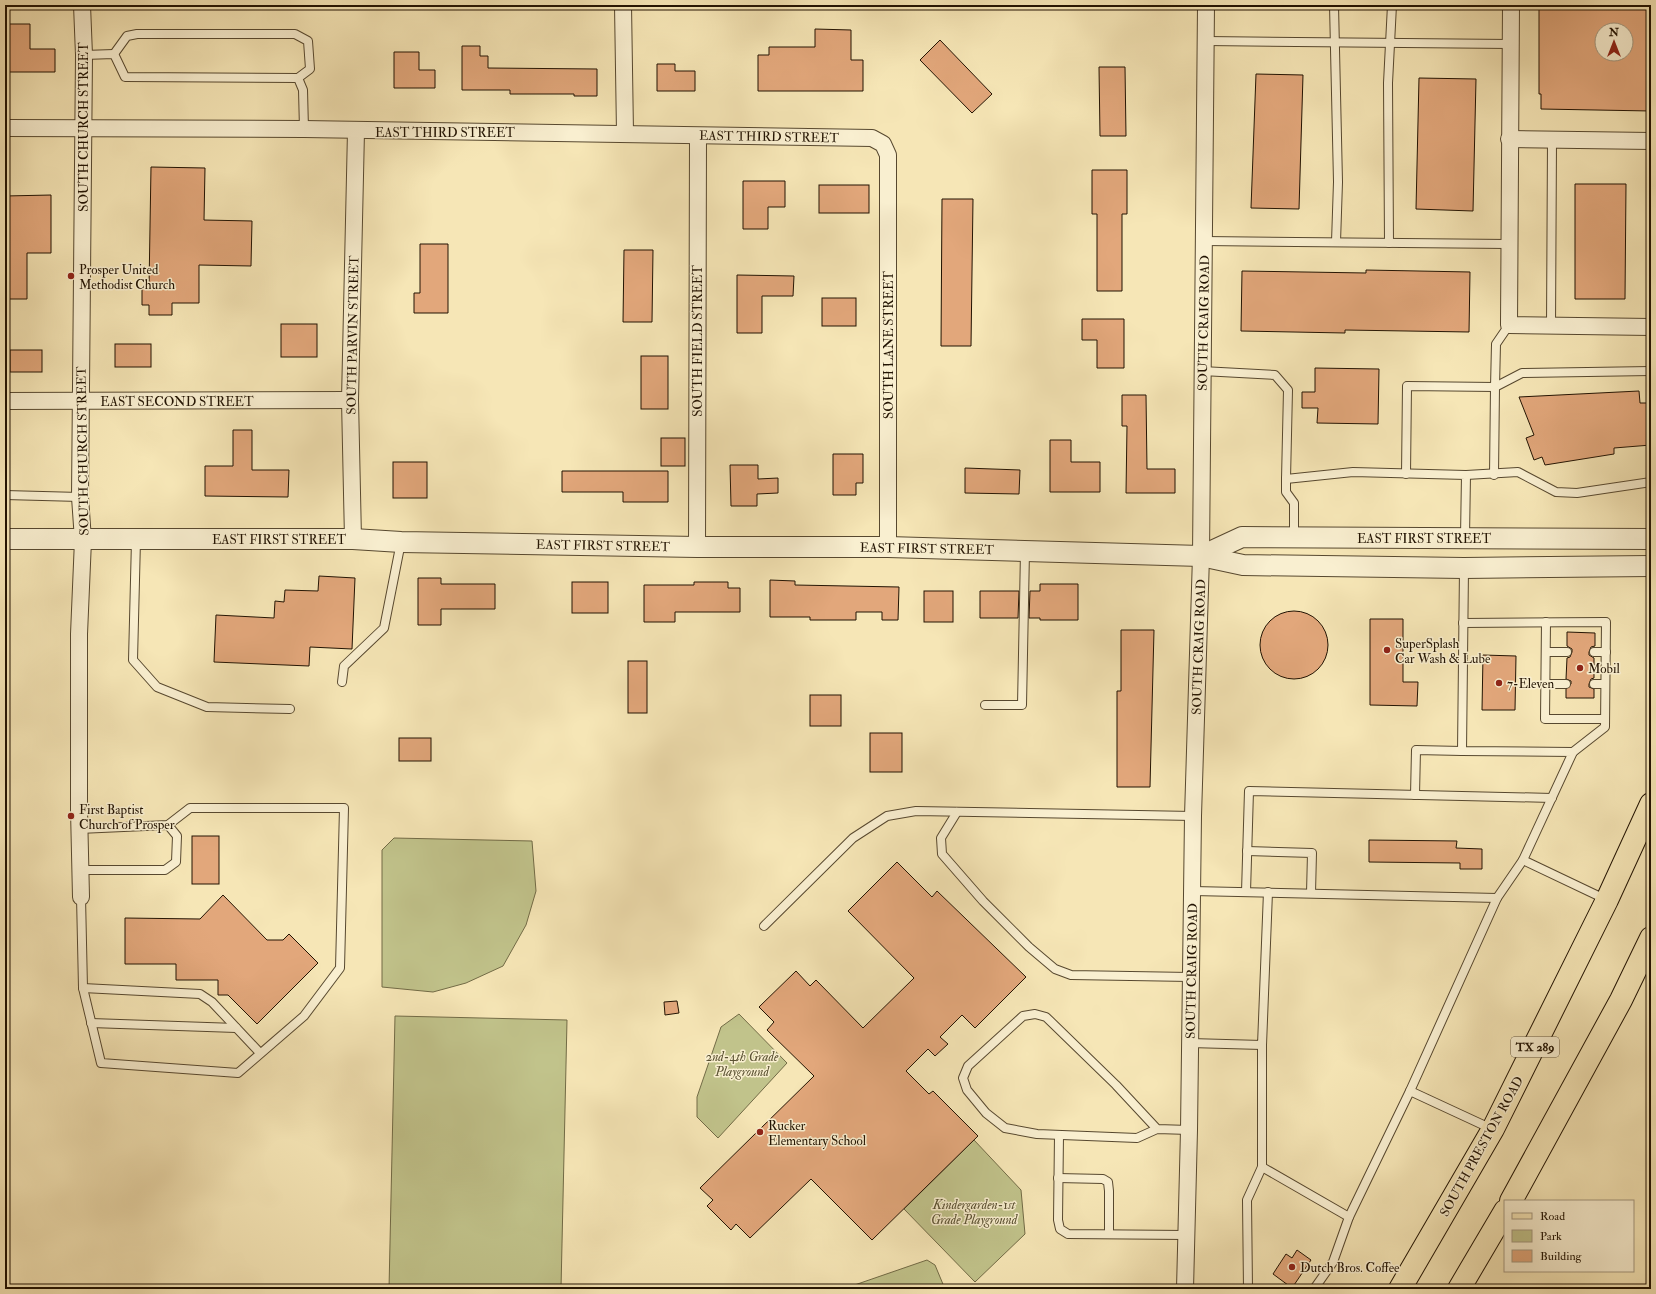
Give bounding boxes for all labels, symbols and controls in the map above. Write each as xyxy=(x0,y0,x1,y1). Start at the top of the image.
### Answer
north arrow xyxy=(1594,22,1634,62)
text: N xyxy=(1608,26,1620,39)
street label: SOUTH CHURCH STREET xyxy=(76,42,92,212)
street label: EAST THIRD STREET xyxy=(375,125,515,141)
street label: EAST THIRD STREET xyxy=(699,128,839,146)
street label: SOUTH PARVIN STREET xyxy=(344,255,362,415)
street label: SOUTH CRAIG ROAD xyxy=(1195,255,1213,391)
place label: Prosper United Methodist Church xyxy=(79,262,175,293)
street label: SOUTH FIELD STREET xyxy=(690,265,706,417)
marker: Prosper United Methodist Church xyxy=(66,271,76,281)
street label: SOUTH LANE STREET xyxy=(881,271,897,419)
street label: SOUTH CHURCH STREET xyxy=(74,366,92,536)
street label: EAST SECOND STREET xyxy=(100,394,254,410)
street label: EAST FIRST STREET xyxy=(1357,531,1491,547)
street label: EAST FIRST STREET xyxy=(212,532,346,548)
street label: EAST FIRST STREET xyxy=(536,537,671,555)
street label: EAST FIRST STREET xyxy=(860,540,995,558)
street label: SOUTH CRAIG ROAD xyxy=(1189,579,1209,715)
place label: SuperSplash Car Wash & Lube xyxy=(1395,636,1491,667)
marker: SuperSplash Car Wash & Lube xyxy=(1382,645,1392,655)
place label: Mobil xyxy=(1588,661,1620,677)
marker: Mobil xyxy=(1575,663,1585,673)
place label: 7-Eleven xyxy=(1507,676,1554,692)
marker: 7-Eleven xyxy=(1494,678,1504,688)
place label: First Baptist Church of Prosper xyxy=(79,802,175,834)
marker: First Baptist Church of Prosper xyxy=(66,811,76,821)
street label: SOUTH CRAIG ROAD xyxy=(1183,903,1201,1039)
road number: TX 289 xyxy=(1511,1037,1559,1057)
park label: 2nd-4th Grade Playground xyxy=(706,1049,779,1080)
street label: SOUTH PRESTON ROAD xyxy=(1437,1074,1527,1219)
place label: Rucker Elementary School xyxy=(768,1118,867,1150)
marker: Rucker Elementary School xyxy=(755,1127,765,1137)
park label: Kindergarden-1st Grade Playground xyxy=(931,1197,1019,1228)
legend xyxy=(1504,1200,1634,1272)
text: Road xyxy=(1540,1209,1565,1224)
text: Park xyxy=(1540,1229,1562,1244)
text: Building xyxy=(1540,1249,1583,1264)
place label: Dutch Bros. Coffee xyxy=(1300,1260,1400,1276)
marker: Dutch Bros. Coffee xyxy=(1287,1262,1297,1272)

